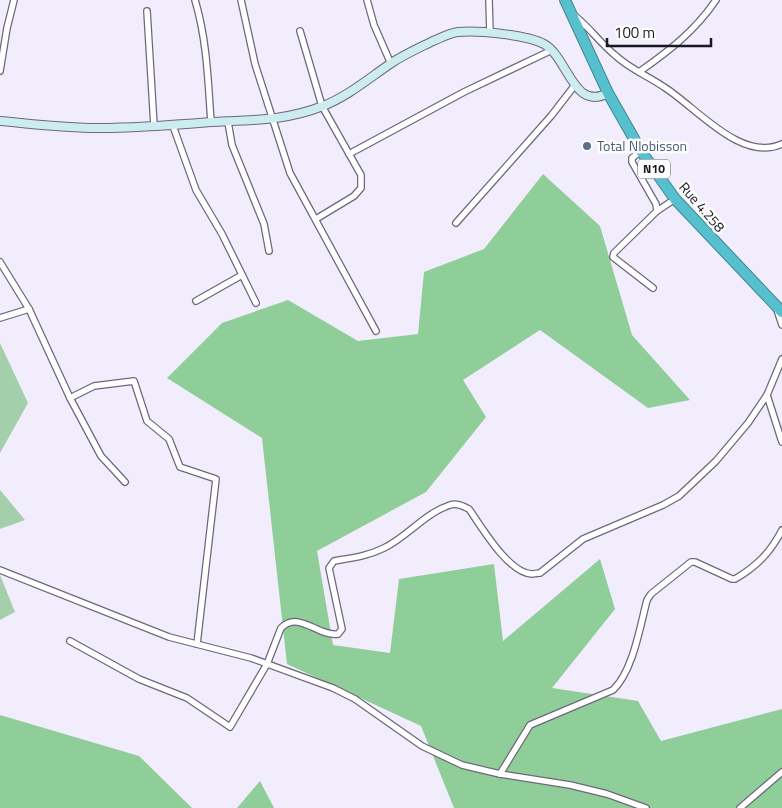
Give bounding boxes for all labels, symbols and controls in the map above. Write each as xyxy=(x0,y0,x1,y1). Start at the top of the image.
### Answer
scale bar xyxy=(607,15,711,47)
text: 100 m xyxy=(614,21,655,44)
place label: Total Nlobisson xyxy=(597,135,687,156)
marker: Total Nlobisson xyxy=(581,140,593,152)
road number: N10 xyxy=(638,160,670,178)
street label: Rue 4.258 xyxy=(675,177,730,237)

